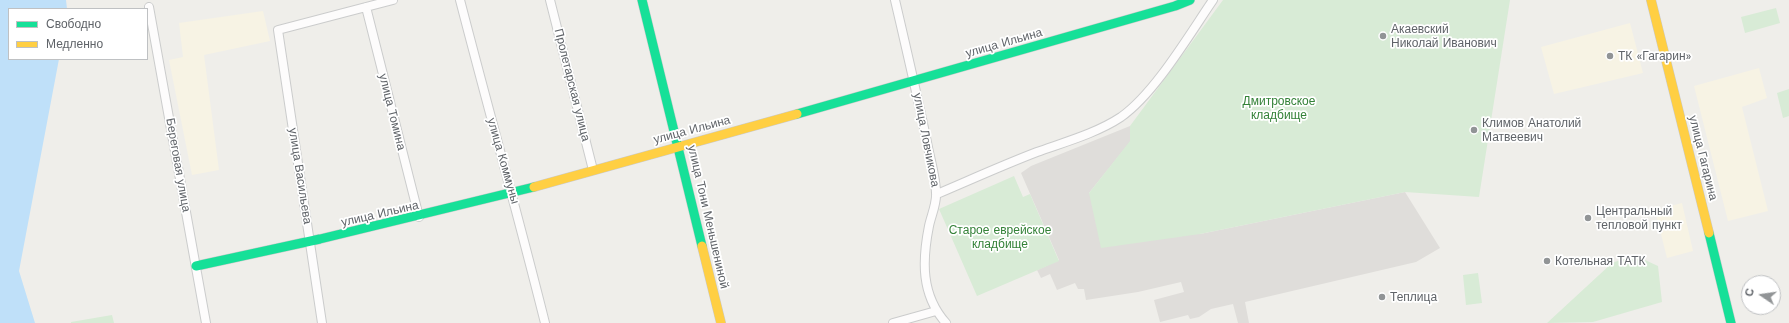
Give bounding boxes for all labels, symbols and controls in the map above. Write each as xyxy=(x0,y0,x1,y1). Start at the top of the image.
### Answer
legend xyxy=(8,8,148,60)
text: Свободно xyxy=(46,17,101,31)
place label: Акаевский Николай Иванович xyxy=(1391,22,1497,50)
street label: улица Ильина xyxy=(964,25,1044,61)
street label: Пролетарская улица xyxy=(551,27,593,143)
marker: Акаевский Николай Иванович xyxy=(1378,31,1388,41)
text: Медленно xyxy=(46,37,103,51)
place label: ТК «Гагарин» xyxy=(1618,49,1692,63)
marker: ТК «Гагарин» xyxy=(1605,51,1615,61)
street label: улица Томина xyxy=(376,72,408,152)
street label: улица Ловчикова xyxy=(910,92,942,188)
park label: Дмитровское кладбище xyxy=(1243,94,1315,122)
street label: улица Ильина xyxy=(652,113,732,147)
street label: улица Гагарина xyxy=(1685,114,1721,202)
street label: улица Коммуны xyxy=(484,116,522,206)
place label: Климов Анатолий Матвеевич xyxy=(1482,116,1581,144)
street label: Береговая улица xyxy=(163,117,193,213)
marker: Климов Анатолий Матвеевич xyxy=(1469,125,1479,135)
street label: улица Васильева xyxy=(285,127,315,225)
street label: улица Тони Меньшениной xyxy=(684,144,732,290)
street label: улица Ильина xyxy=(340,198,420,230)
place label: Центральный тепловой пункт xyxy=(1596,204,1682,232)
marker: Центральный тепловой пункт xyxy=(1583,213,1593,223)
park label: Старое еврейское кладбище xyxy=(949,223,1051,251)
place label: Котельная ТАТК xyxy=(1555,254,1646,268)
marker: Котельная ТАТК xyxy=(1542,256,1552,266)
north arrow xyxy=(1741,275,1781,315)
text: С xyxy=(1743,287,1757,298)
place label: Теплица xyxy=(1390,290,1437,304)
marker: Теплица xyxy=(1377,292,1387,302)

